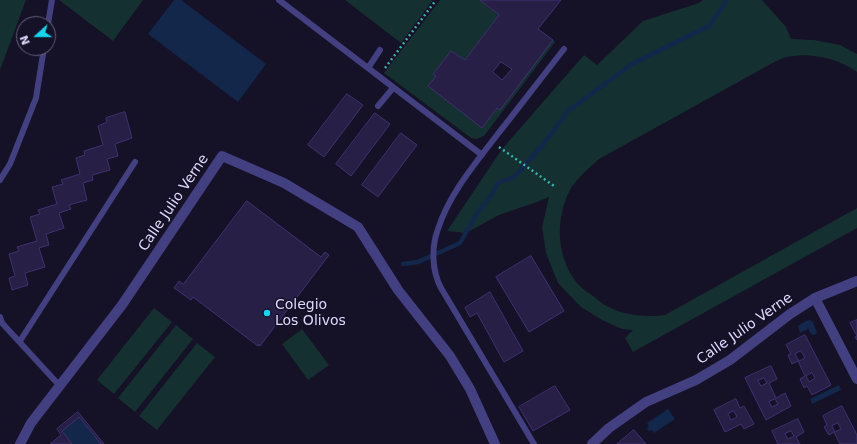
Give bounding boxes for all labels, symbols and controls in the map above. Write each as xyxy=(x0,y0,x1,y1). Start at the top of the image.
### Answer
north arrow xyxy=(16,16,56,56)
text: N xyxy=(18,33,33,47)
street label: Calle Julio Verne xyxy=(135,151,213,255)
street label: Calle Julio Verne xyxy=(694,290,796,368)
place label: Colegio Los Olivos xyxy=(275,297,346,330)
marker: Colegio Los Olivos xyxy=(262,308,272,318)

